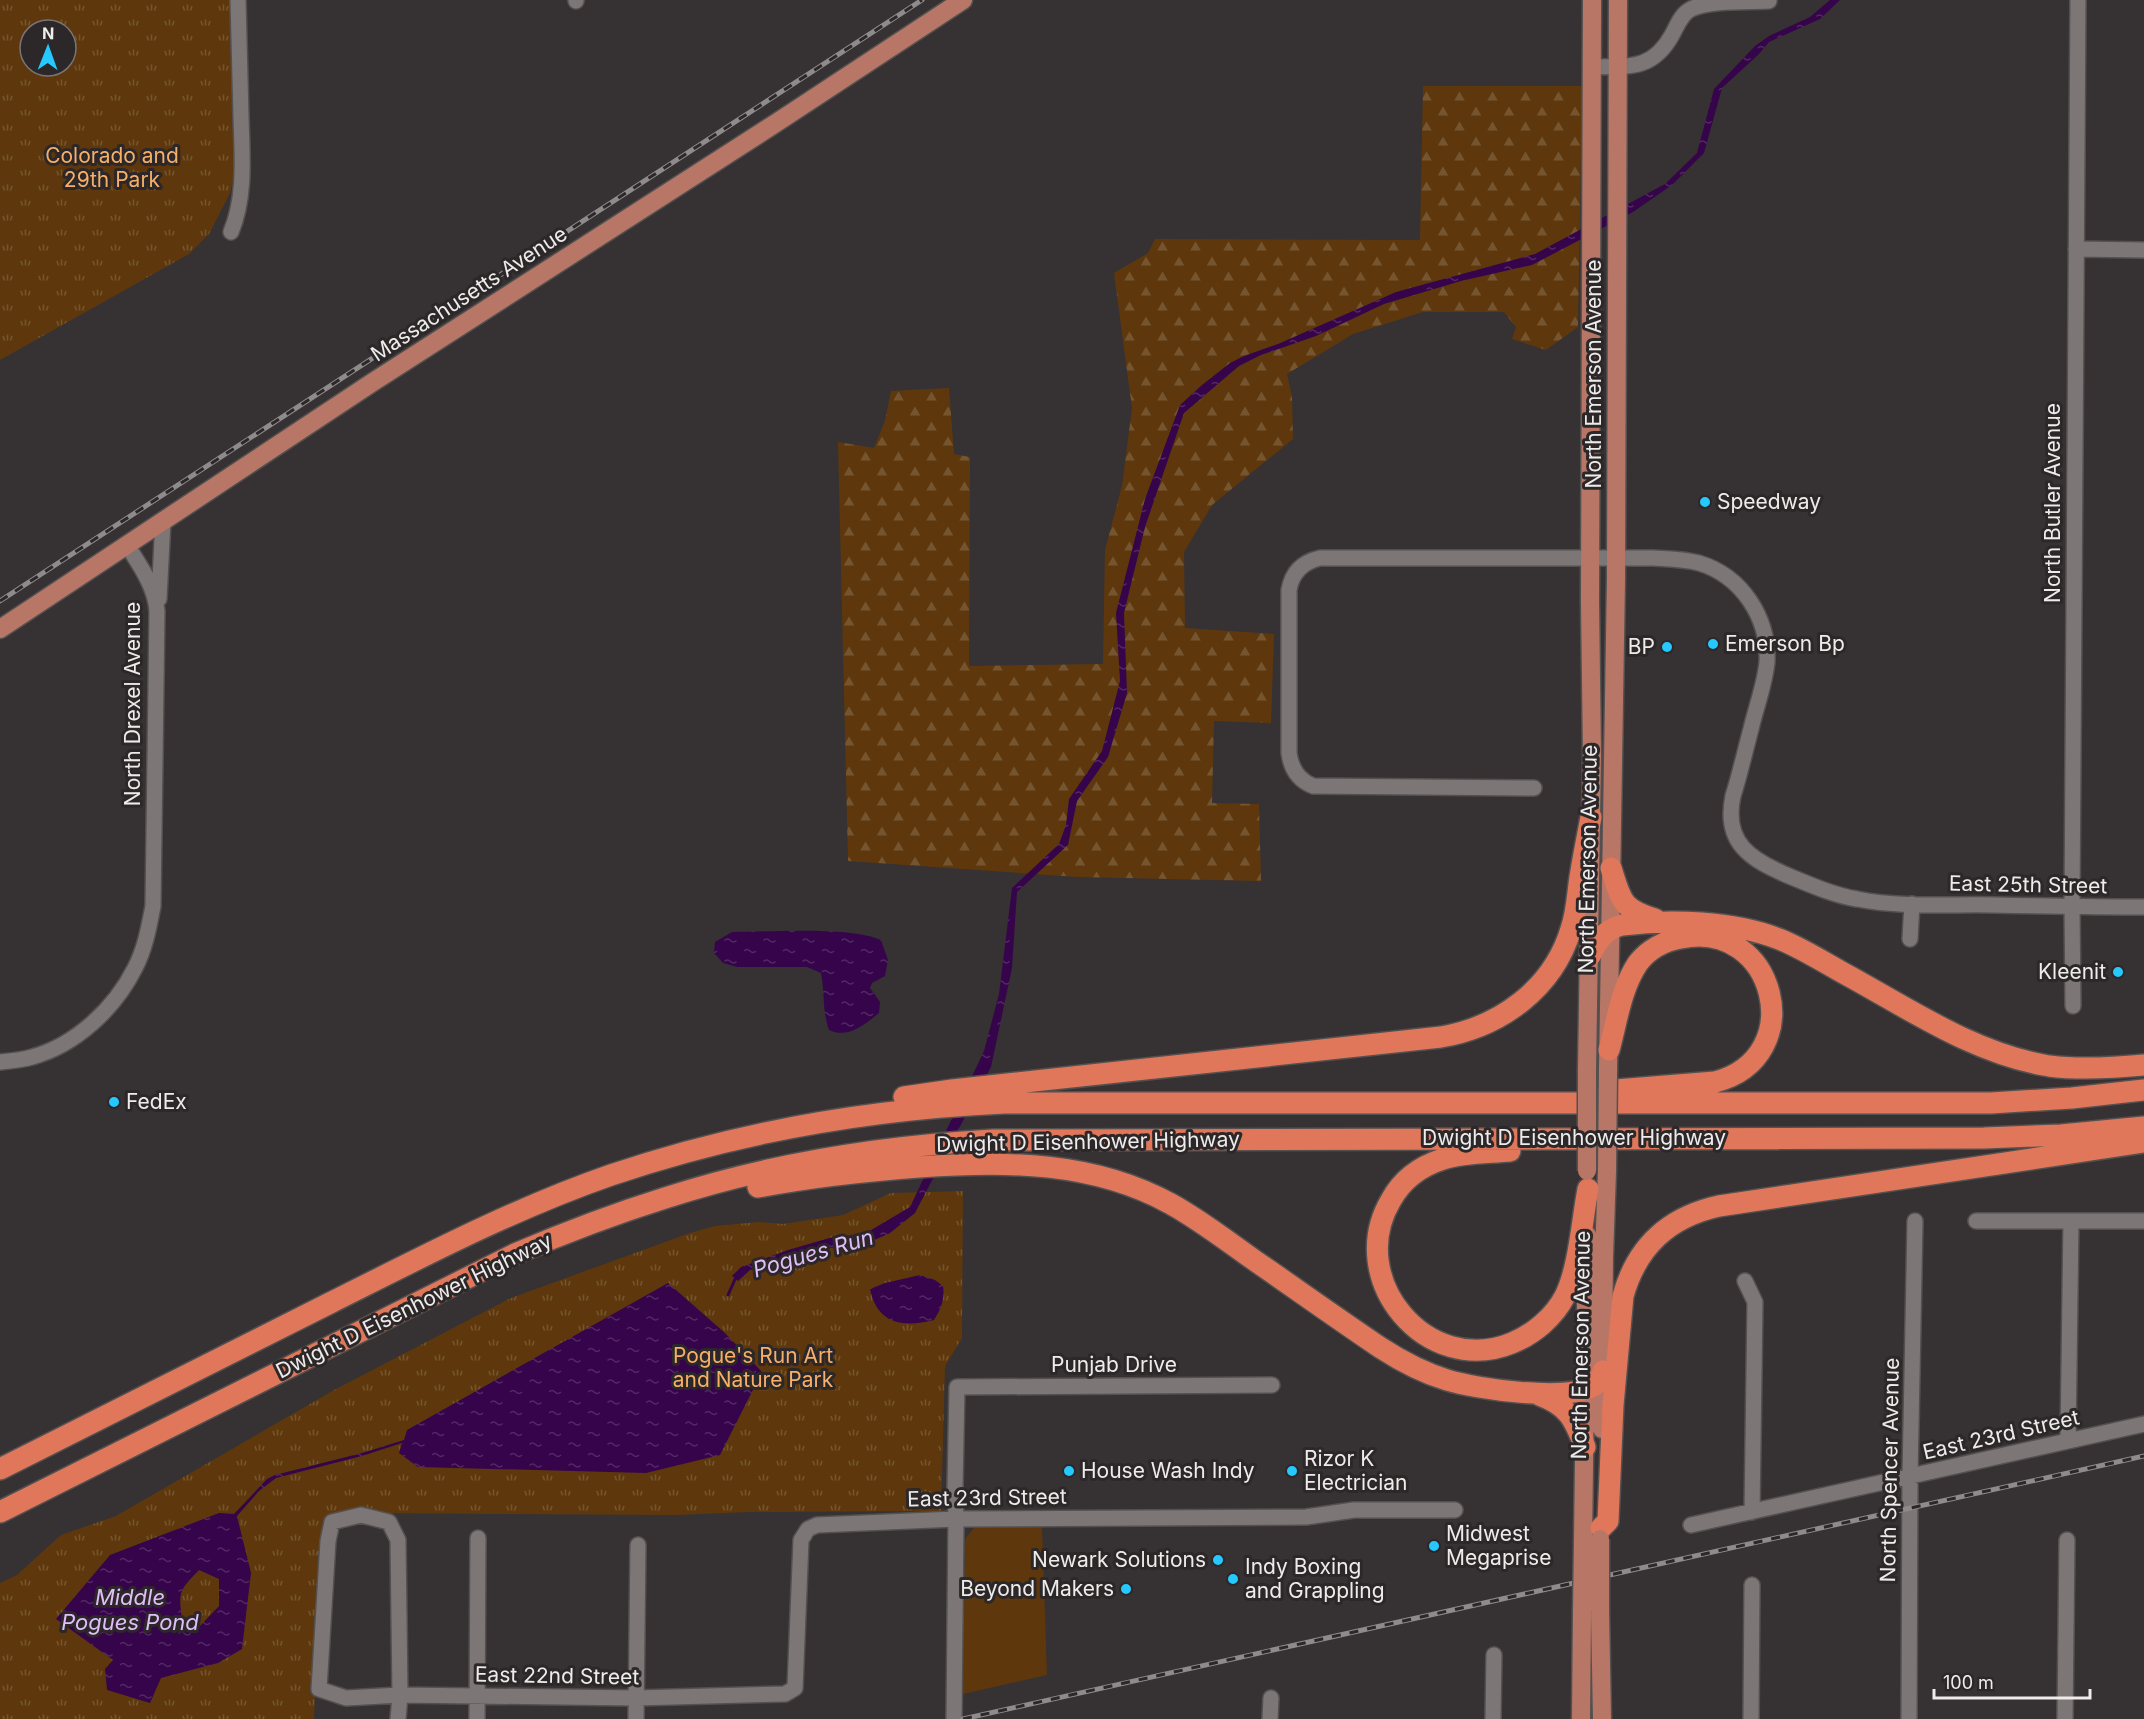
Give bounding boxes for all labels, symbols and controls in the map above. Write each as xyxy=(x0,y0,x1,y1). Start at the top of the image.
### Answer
north arrow xyxy=(18,18,78,78)
text: N xyxy=(42,23,55,43)
park label: Colorado and 29th Park xyxy=(45,143,179,192)
street label: Massachusetts Avenue xyxy=(366,221,571,366)
street label: North Emerson Avenue xyxy=(1581,260,1606,488)
street label: North Butler Avenue xyxy=(2040,403,2065,603)
place label: Speedway xyxy=(1717,489,1821,514)
marker: Speedway xyxy=(1698,495,1712,509)
street label: North Drexel Avenue xyxy=(120,602,145,806)
place label: Emerson Bp xyxy=(1725,631,1845,656)
place label: BP xyxy=(1628,634,1655,659)
marker: Emerson Bp xyxy=(1706,637,1720,651)
marker: BP xyxy=(1660,640,1674,654)
street label: North Emerson Avenue xyxy=(1573,744,1602,974)
street label: East 25th Street xyxy=(1949,871,2107,898)
place label: Kleenit xyxy=(2038,959,2106,984)
marker: Kleenit xyxy=(2111,965,2125,979)
place label: FedEx xyxy=(126,1089,187,1114)
marker: FedEx xyxy=(107,1095,121,1109)
street label: Dwight D Eisenhower Highway xyxy=(1422,1125,1726,1150)
street label: Dwight D Eisenhower Highway xyxy=(936,1126,1240,1157)
water label: Pogues Run xyxy=(750,1223,876,1283)
street label: Dwight D Eisenhower Highway xyxy=(272,1228,556,1383)
street label: North Emerson Avenue xyxy=(1566,1230,1595,1460)
park label: Pogue's Run Art and Nature Park xyxy=(673,1343,834,1392)
street label: Punjab Drive xyxy=(1051,1352,1177,1377)
street label: North Spencer Avenue xyxy=(1875,1357,1904,1583)
street label: East 23rd Street xyxy=(1920,1404,2082,1465)
place label: Rizor K Electrician xyxy=(1304,1446,1407,1495)
place label: House Wash Indy xyxy=(1081,1458,1255,1483)
marker: House Wash Indy xyxy=(1062,1464,1076,1478)
marker: Rizor K Electrician xyxy=(1285,1464,1299,1478)
street label: East 23rd Street xyxy=(907,1484,1067,1511)
place label: Midwest Megaprise xyxy=(1446,1521,1551,1570)
marker: Midwest Megaprise xyxy=(1427,1539,1441,1553)
place label: Newark Solutions xyxy=(1032,1547,1206,1572)
marker: Newark Solutions xyxy=(1211,1553,1225,1567)
place label: Indy Boxing and Grappling xyxy=(1245,1554,1385,1603)
marker: Indy Boxing and Grappling xyxy=(1226,1572,1240,1586)
place label: Beyond Makers xyxy=(960,1576,1114,1601)
marker: Beyond Makers xyxy=(1119,1582,1133,1596)
water label: Middle Pogues Pond xyxy=(61,1584,199,1635)
street label: East 22nd Street xyxy=(475,1662,639,1689)
scale bar xyxy=(1934,1662,2090,1700)
text: 100 m xyxy=(1943,1672,1994,1693)

